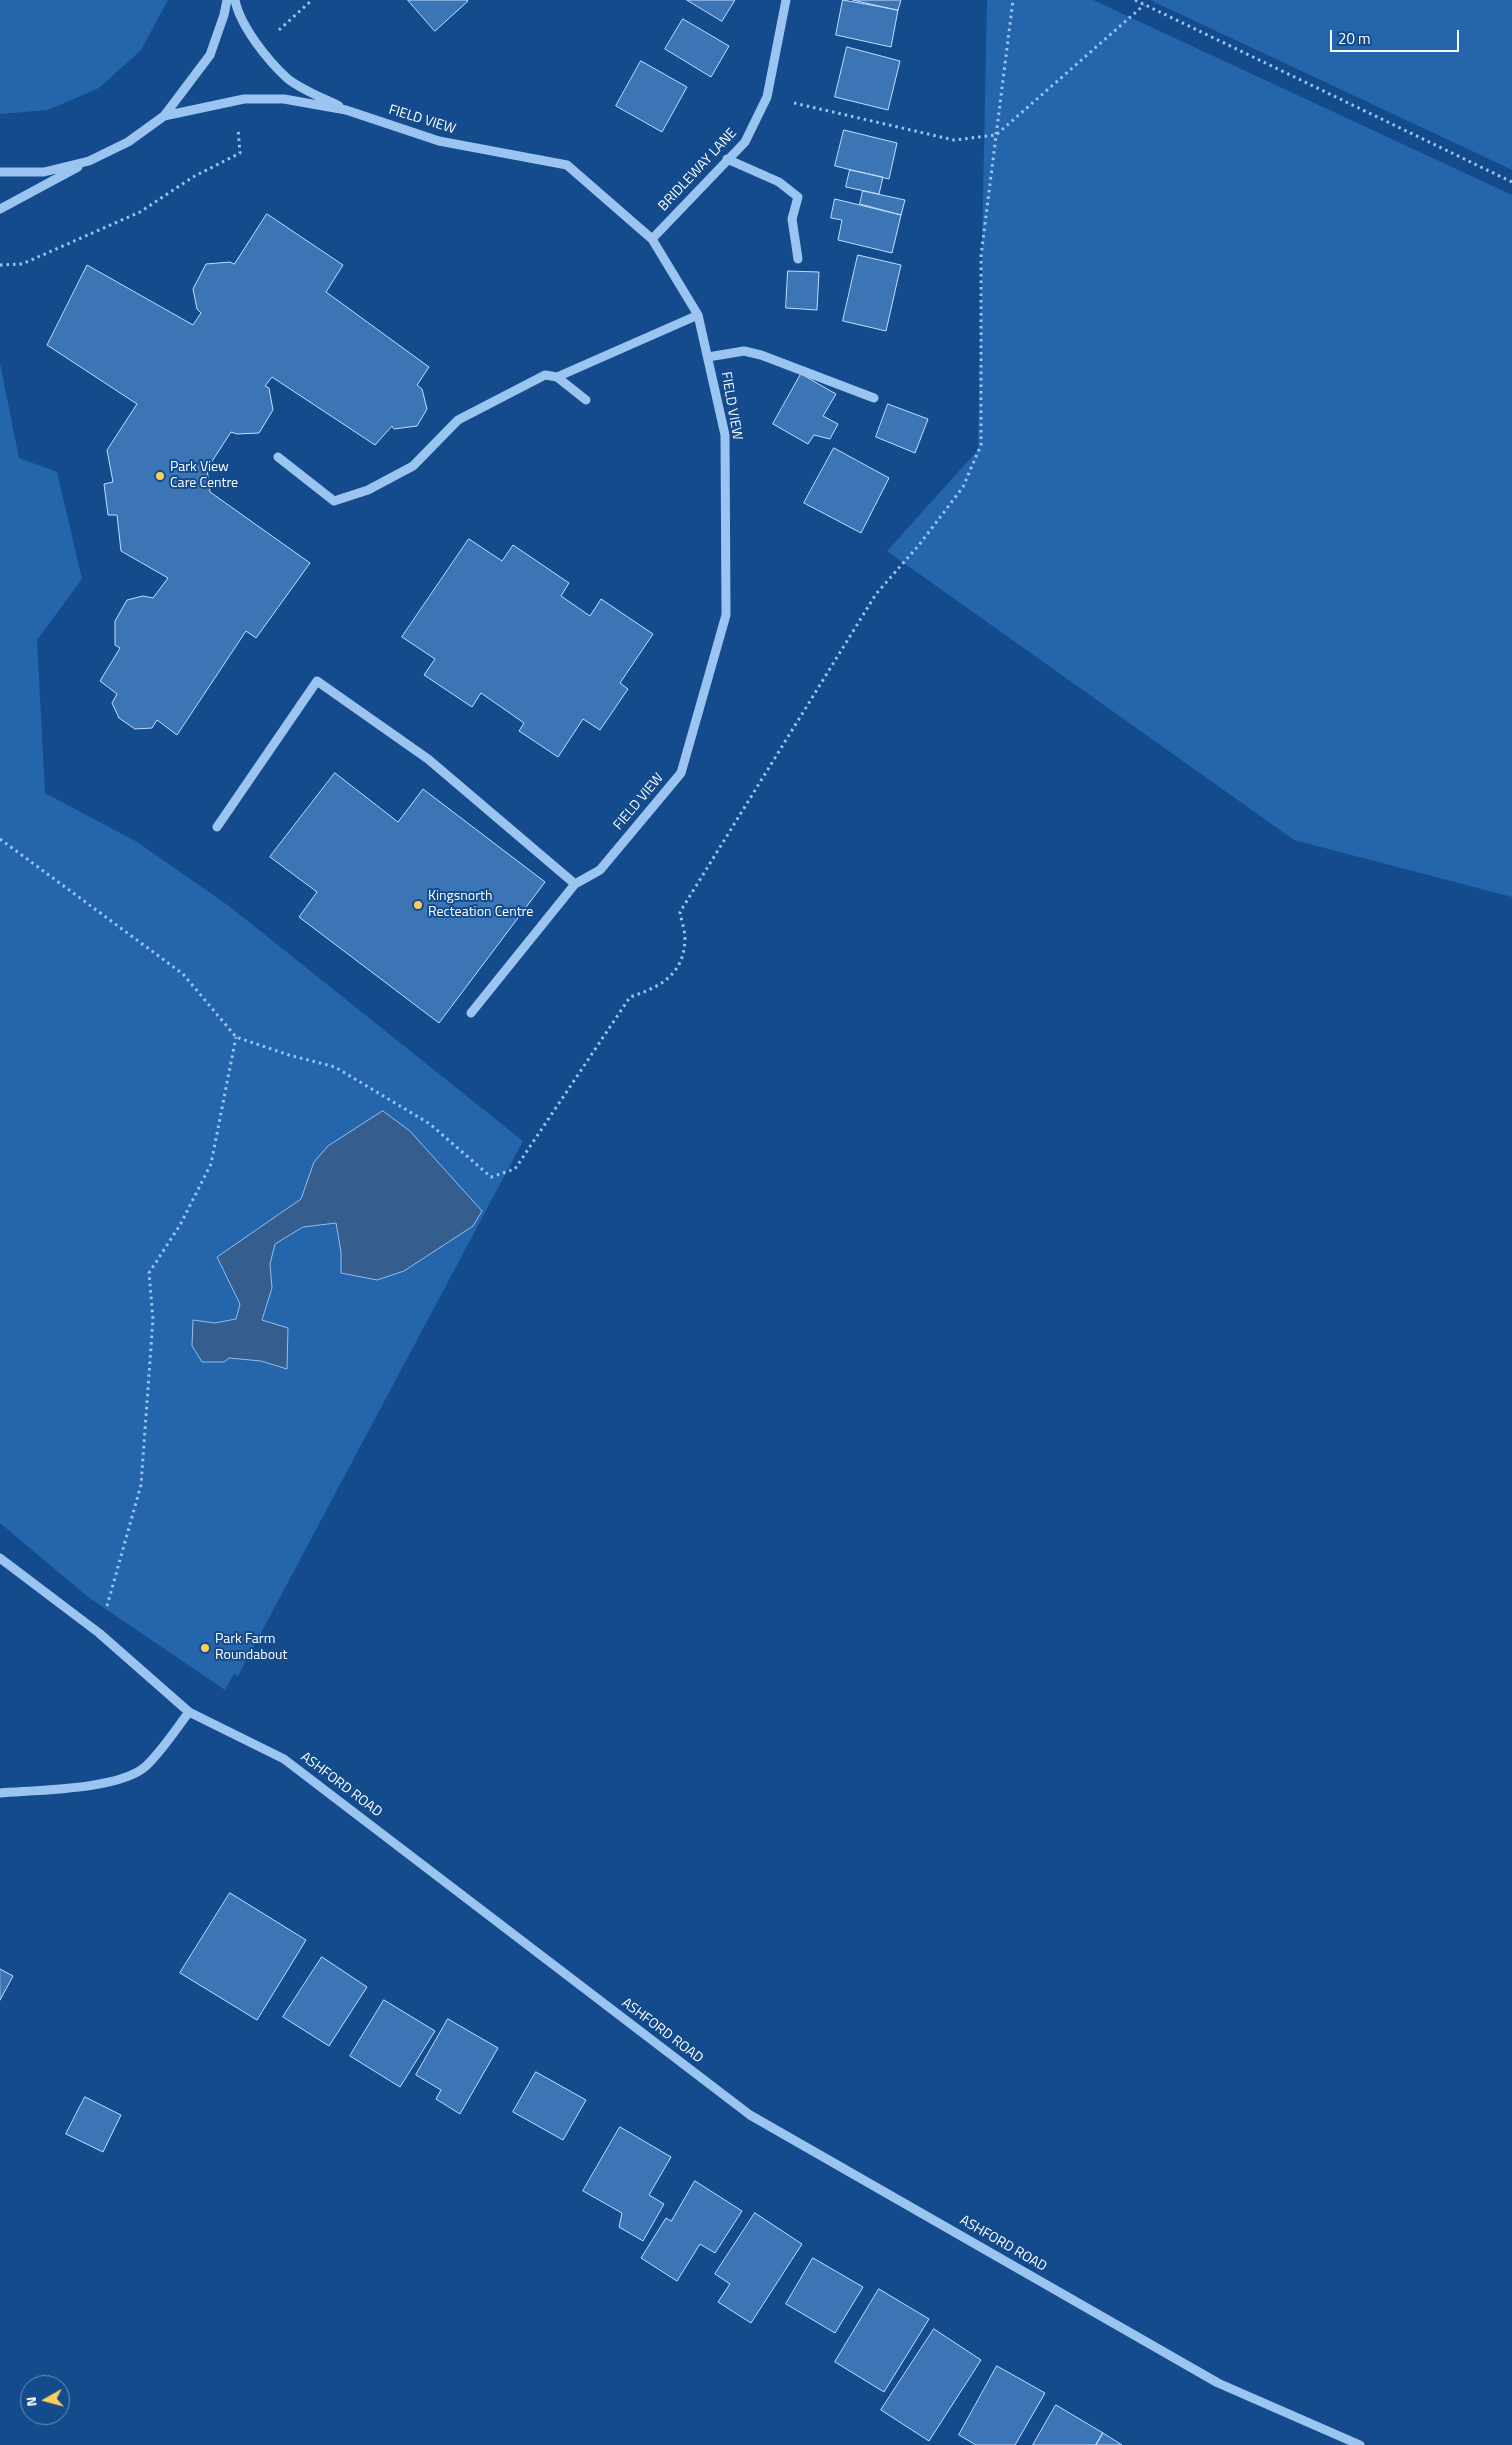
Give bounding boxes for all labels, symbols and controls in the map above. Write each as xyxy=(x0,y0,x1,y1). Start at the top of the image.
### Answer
scale bar xyxy=(1332,20,1461,52)
text: 20 m xyxy=(1338,27,1371,50)
street label: FIELD VIEW xyxy=(387,102,457,138)
street label: BRIDLEWAY LANE xyxy=(655,125,741,215)
street label: FIELD VIEW xyxy=(717,371,745,441)
place label: Park View Care Centre xyxy=(170,460,238,492)
marker: Park View Care Centre xyxy=(154,470,166,482)
street label: FIELD VIEW xyxy=(610,770,668,834)
place label: Kingsnorth Recteation Centre xyxy=(428,889,533,922)
marker: Kingsnorth Recteation Centre xyxy=(412,899,424,911)
place label: Park Farm Roundabout xyxy=(215,1632,287,1664)
marker: Park Farm Roundabout xyxy=(199,1642,211,1654)
street label: ASHFORD ROAD xyxy=(297,1749,385,1821)
street label: ASHFORD ROAD xyxy=(618,1995,706,2067)
street label: ASHFORD ROAD xyxy=(957,2212,1049,2276)
north arrow xyxy=(20,2375,70,2425)
text: N xyxy=(20,2396,42,2408)

